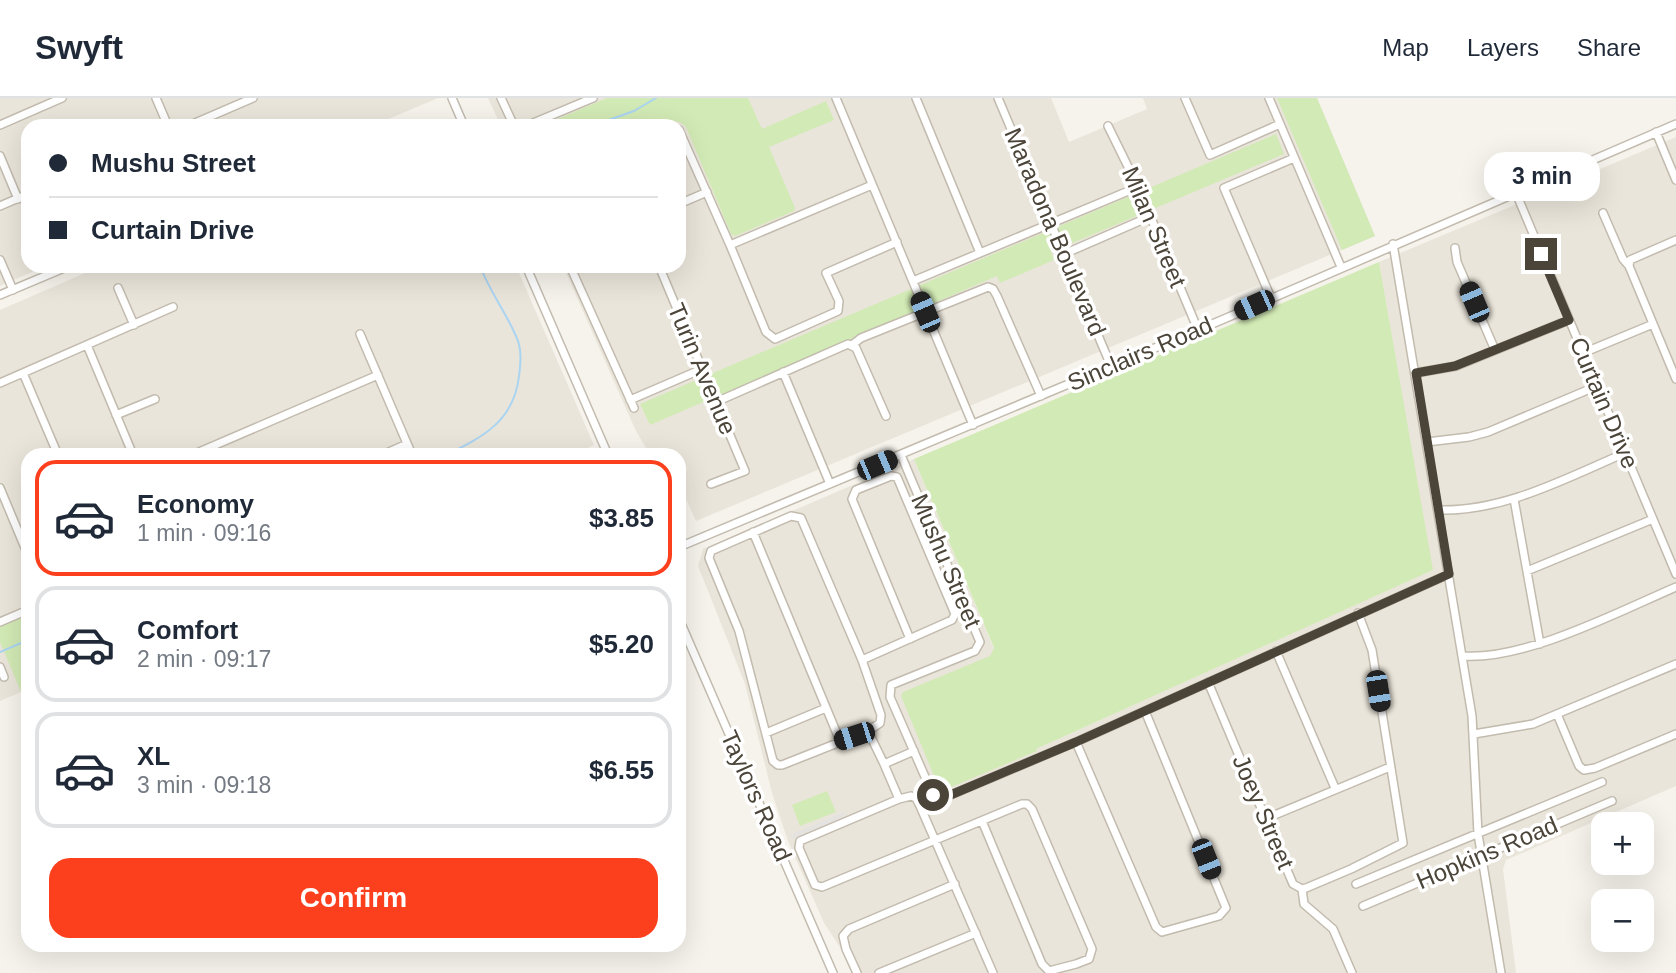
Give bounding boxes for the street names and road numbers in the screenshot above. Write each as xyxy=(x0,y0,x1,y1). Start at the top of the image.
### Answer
street label: Maradona Boulevard xyxy=(1000,124,1111,340)
street label: Milan Street xyxy=(1117,163,1192,291)
street label: Turin Avenue xyxy=(663,299,742,439)
street label: Sinclairs Road xyxy=(1063,311,1216,396)
street label: Curtain Drive xyxy=(1565,333,1644,473)
street label: Mushu Street xyxy=(906,490,987,632)
street label: Taylors Road xyxy=(716,726,797,865)
street label: Joey Street xyxy=(1227,751,1300,873)
street label: Hopkins Road xyxy=(1412,811,1561,894)

